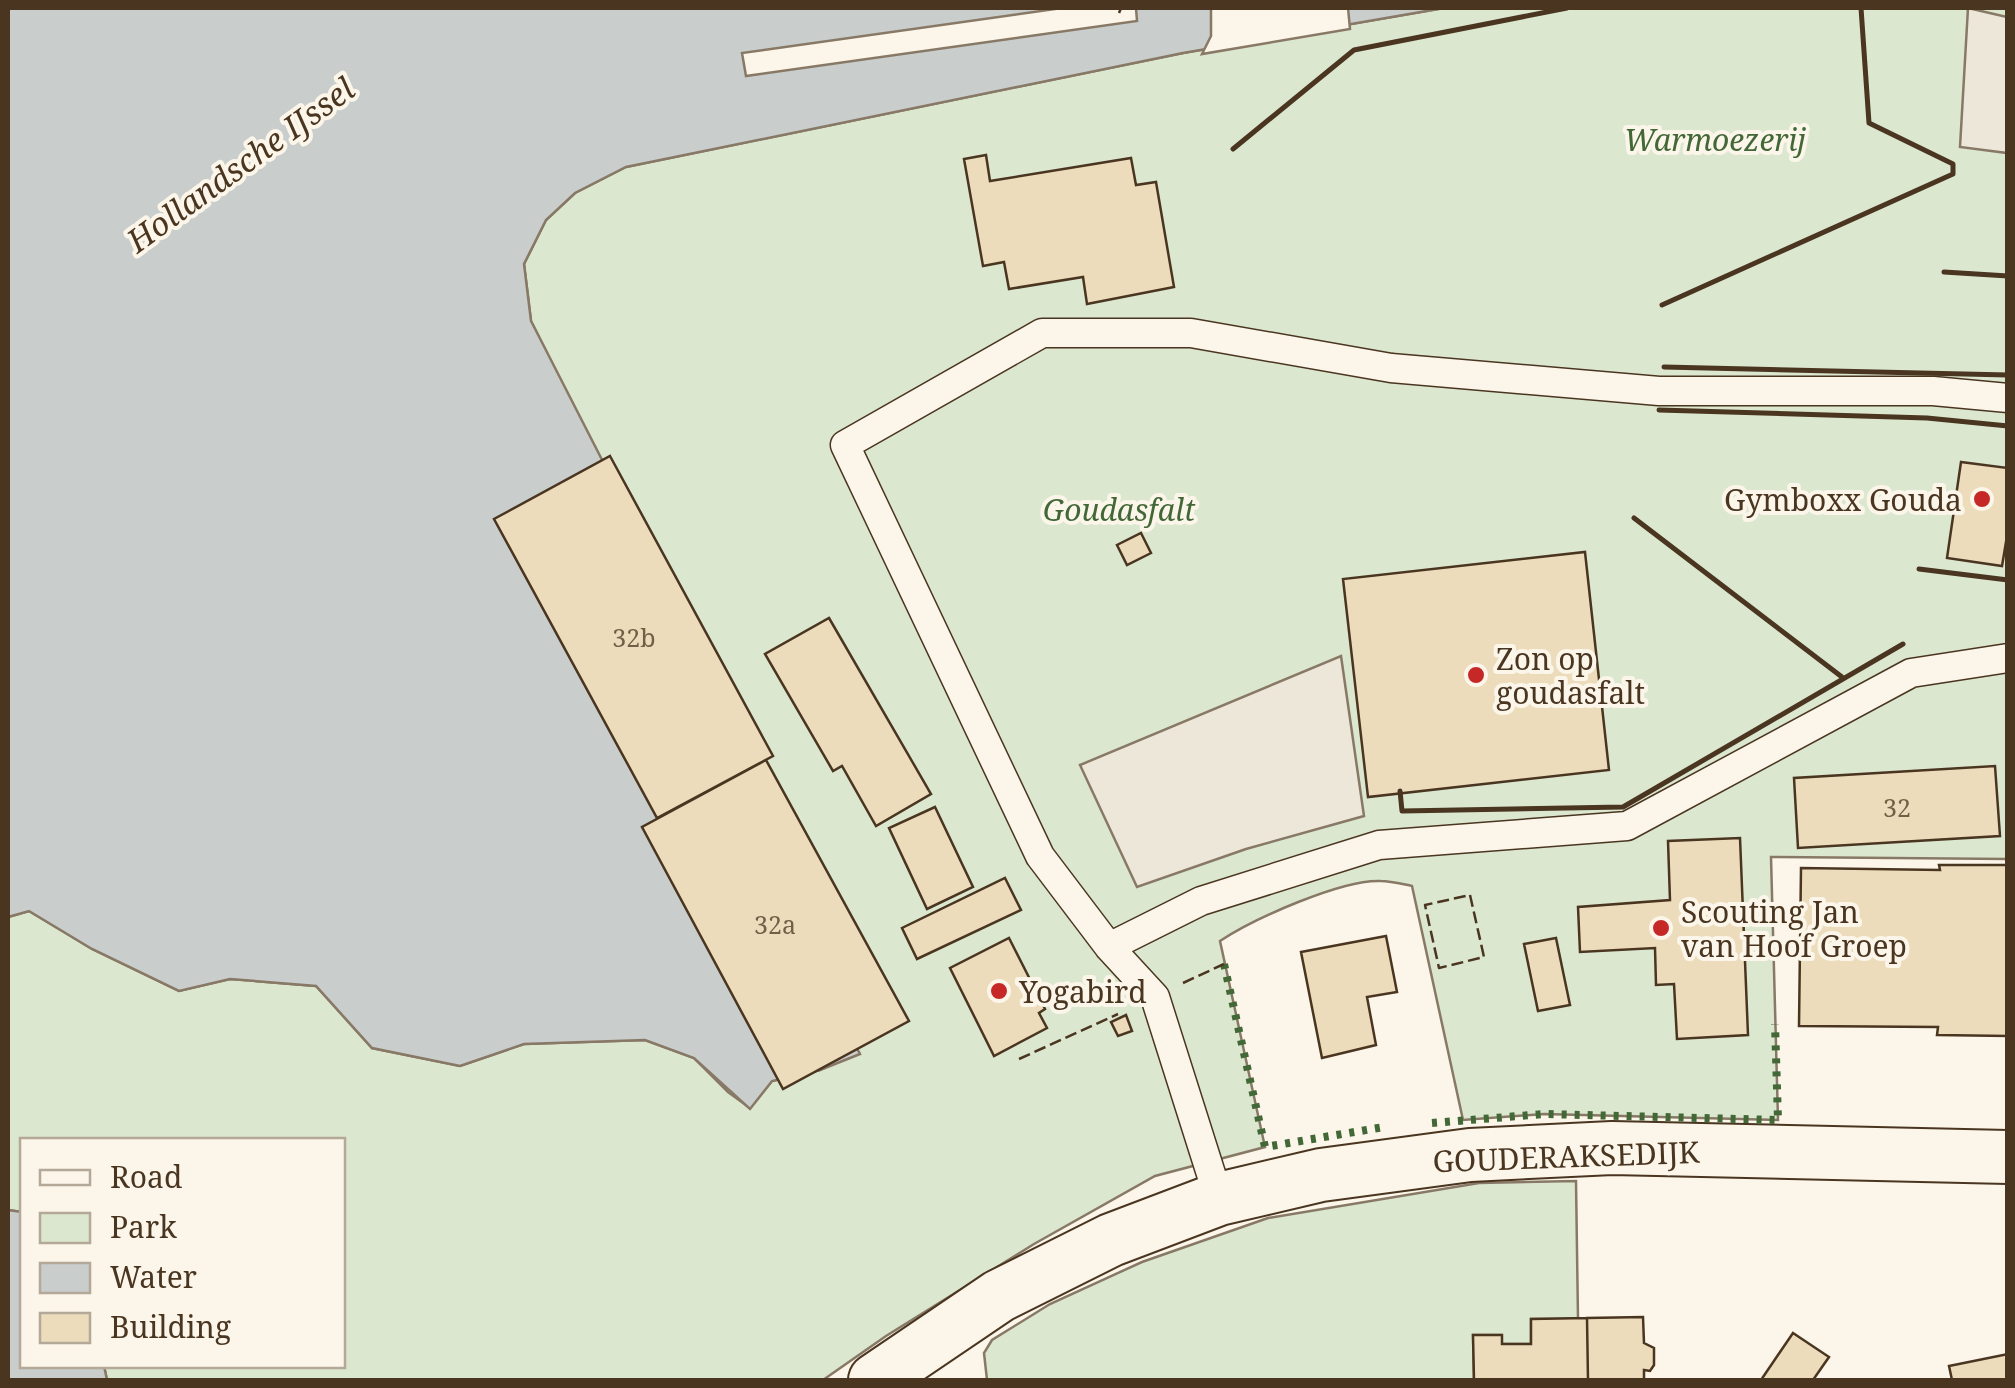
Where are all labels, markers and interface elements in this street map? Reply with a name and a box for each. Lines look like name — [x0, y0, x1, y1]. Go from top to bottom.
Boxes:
water label: Hollandsche IJssel — [117, 67, 363, 262]
park label: Warmoezerij — [1624, 119, 1806, 160]
place label: Gymboxx Gouda — [1724, 479, 1962, 520]
marker: Gymboxx Gouda — [1971, 488, 1993, 510]
park label: Goudasfalt — [1043, 489, 1196, 530]
house number: 32b — [612, 620, 656, 654]
place label: Zon op goudasfalt — [1496, 638, 1645, 713]
marker: Zon op goudasfalt — [1465, 664, 1487, 686]
house number: 32 — [1883, 790, 1911, 824]
place label: Scouting Jan van Hoof Groep — [1681, 891, 1907, 966]
house number: 32a — [754, 907, 796, 941]
marker: Scouting Jan van Hoof Groep — [1650, 917, 1672, 939]
place label: Yogabird — [1018, 971, 1147, 1012]
marker: Yogabird — [988, 980, 1010, 1002]
street label: GOUDERAKSEDIJK — [1432, 1131, 1701, 1181]
legend — [20, 1138, 345, 1368]
text: Road — [110, 1156, 182, 1197]
text: Park — [110, 1206, 177, 1247]
text: Water — [110, 1256, 197, 1297]
text: Building — [110, 1306, 231, 1347]

